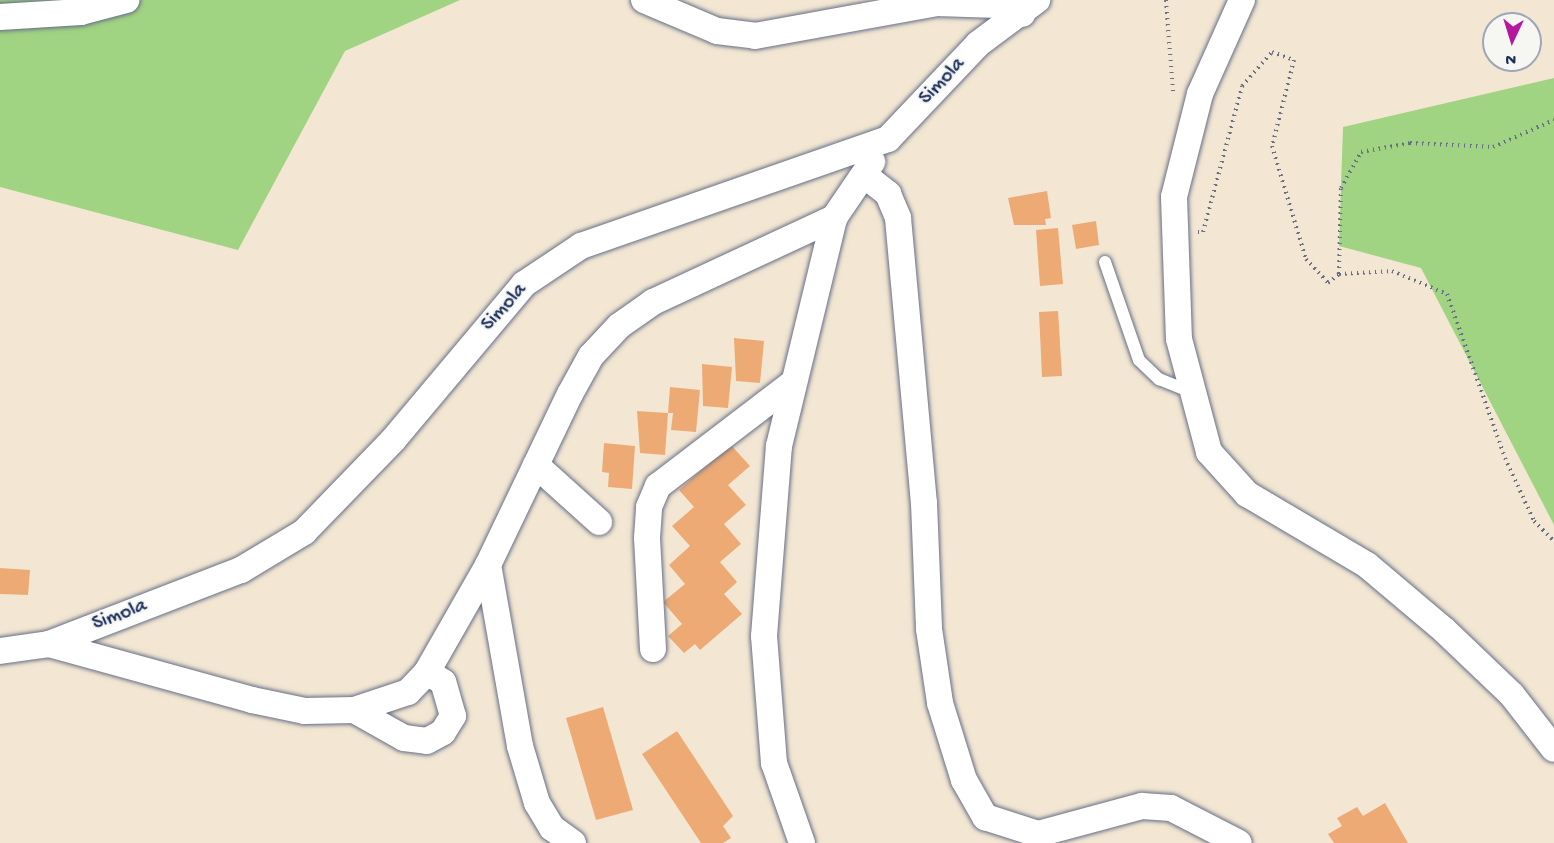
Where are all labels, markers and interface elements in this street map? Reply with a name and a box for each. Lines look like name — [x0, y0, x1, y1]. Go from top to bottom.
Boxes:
north arrow — [1482, 12, 1542, 72]
text: N — [1505, 49, 1517, 68]
street label: Simola — [915, 53, 971, 111]
street label: Simola — [477, 279, 533, 337]
street label: Simola — [89, 594, 151, 638]

